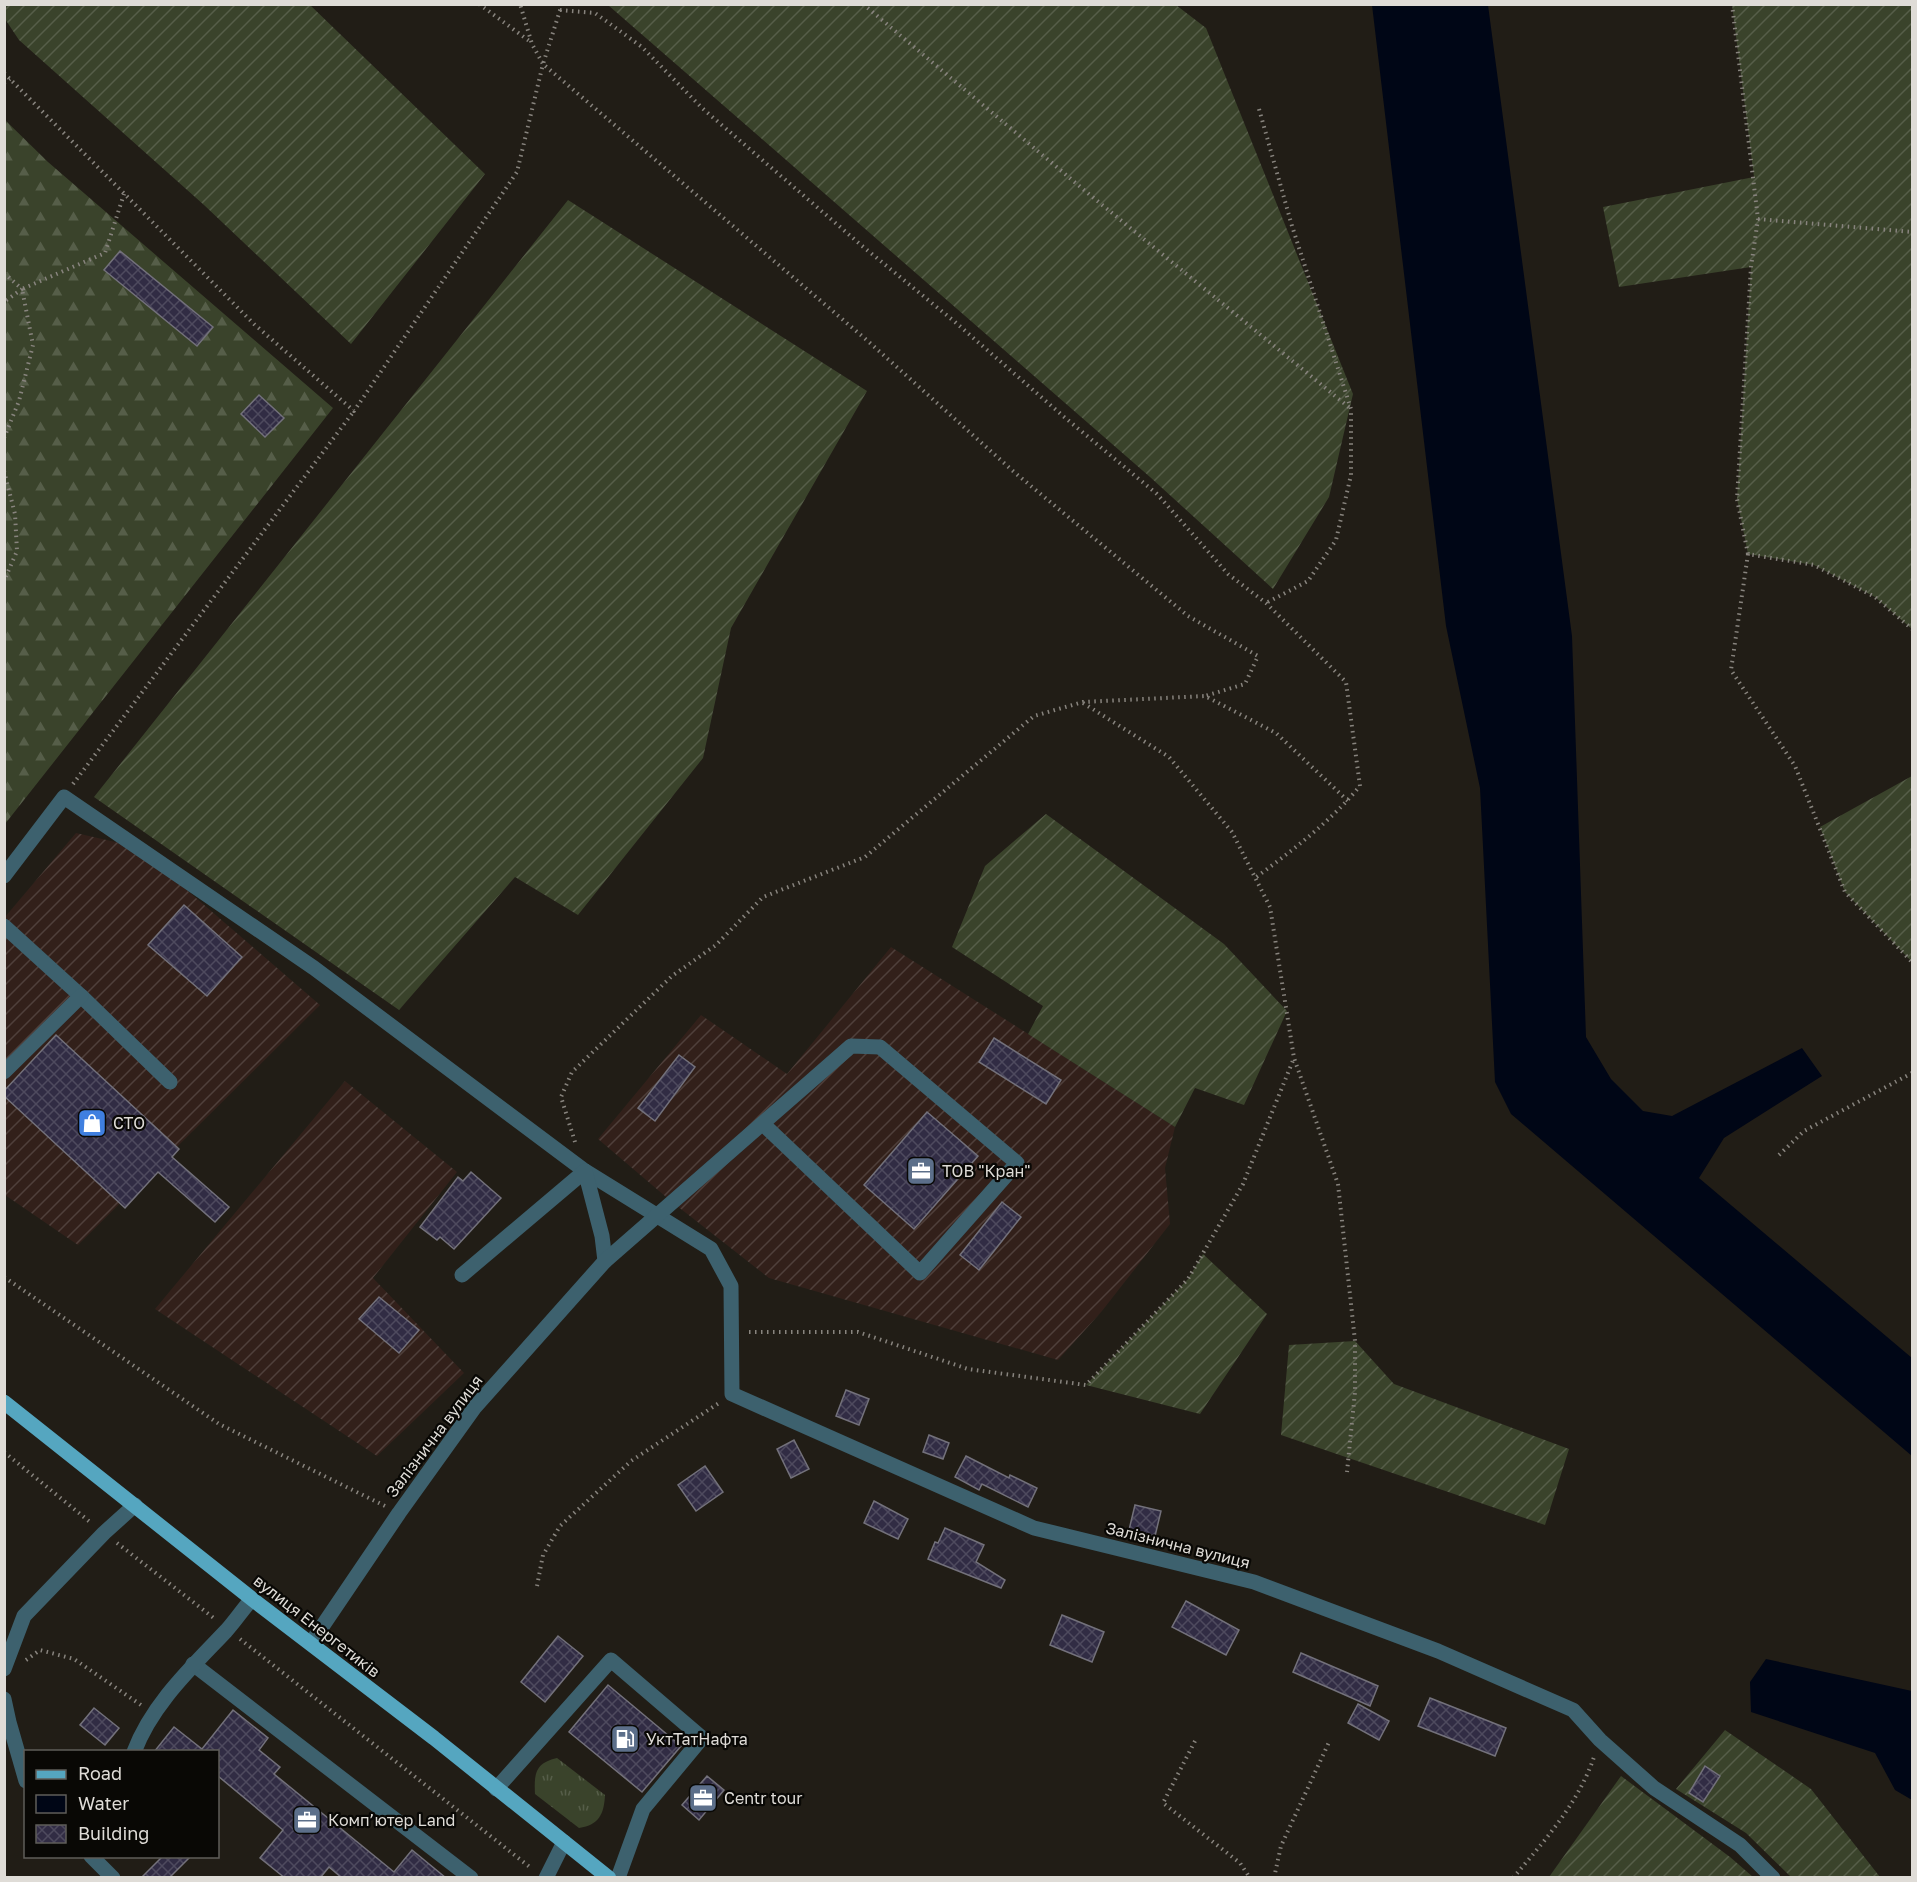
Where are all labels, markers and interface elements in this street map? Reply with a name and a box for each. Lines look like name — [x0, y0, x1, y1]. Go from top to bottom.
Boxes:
shop icon: СТО — [76, 1107, 108, 1139]
place label: СТО — [113, 1113, 145, 1133]
office icon: ТОВ "Кран" — [905, 1155, 937, 1187]
place label: ТОВ "Кран" — [942, 1161, 1030, 1181]
street label: Залізнична вулиця — [381, 1371, 487, 1501]
street label: Залізнична вулиця — [1104, 1517, 1252, 1573]
street label: вулиця Енергетиків — [250, 1570, 384, 1682]
fuel station icon: УктТатНафта — [609, 1723, 641, 1755]
place label: УктТатНафта — [646, 1729, 748, 1749]
legend — [24, 1750, 219, 1858]
text: Road — [78, 1762, 122, 1784]
office icon: Centr tour — [687, 1782, 719, 1814]
place label: Centr tour — [724, 1788, 802, 1808]
text: Water — [78, 1792, 129, 1814]
office icon: Комп’ютер Land — [291, 1804, 323, 1836]
place label: Комп’ютер Land — [328, 1810, 455, 1830]
text: Building — [78, 1822, 149, 1844]

